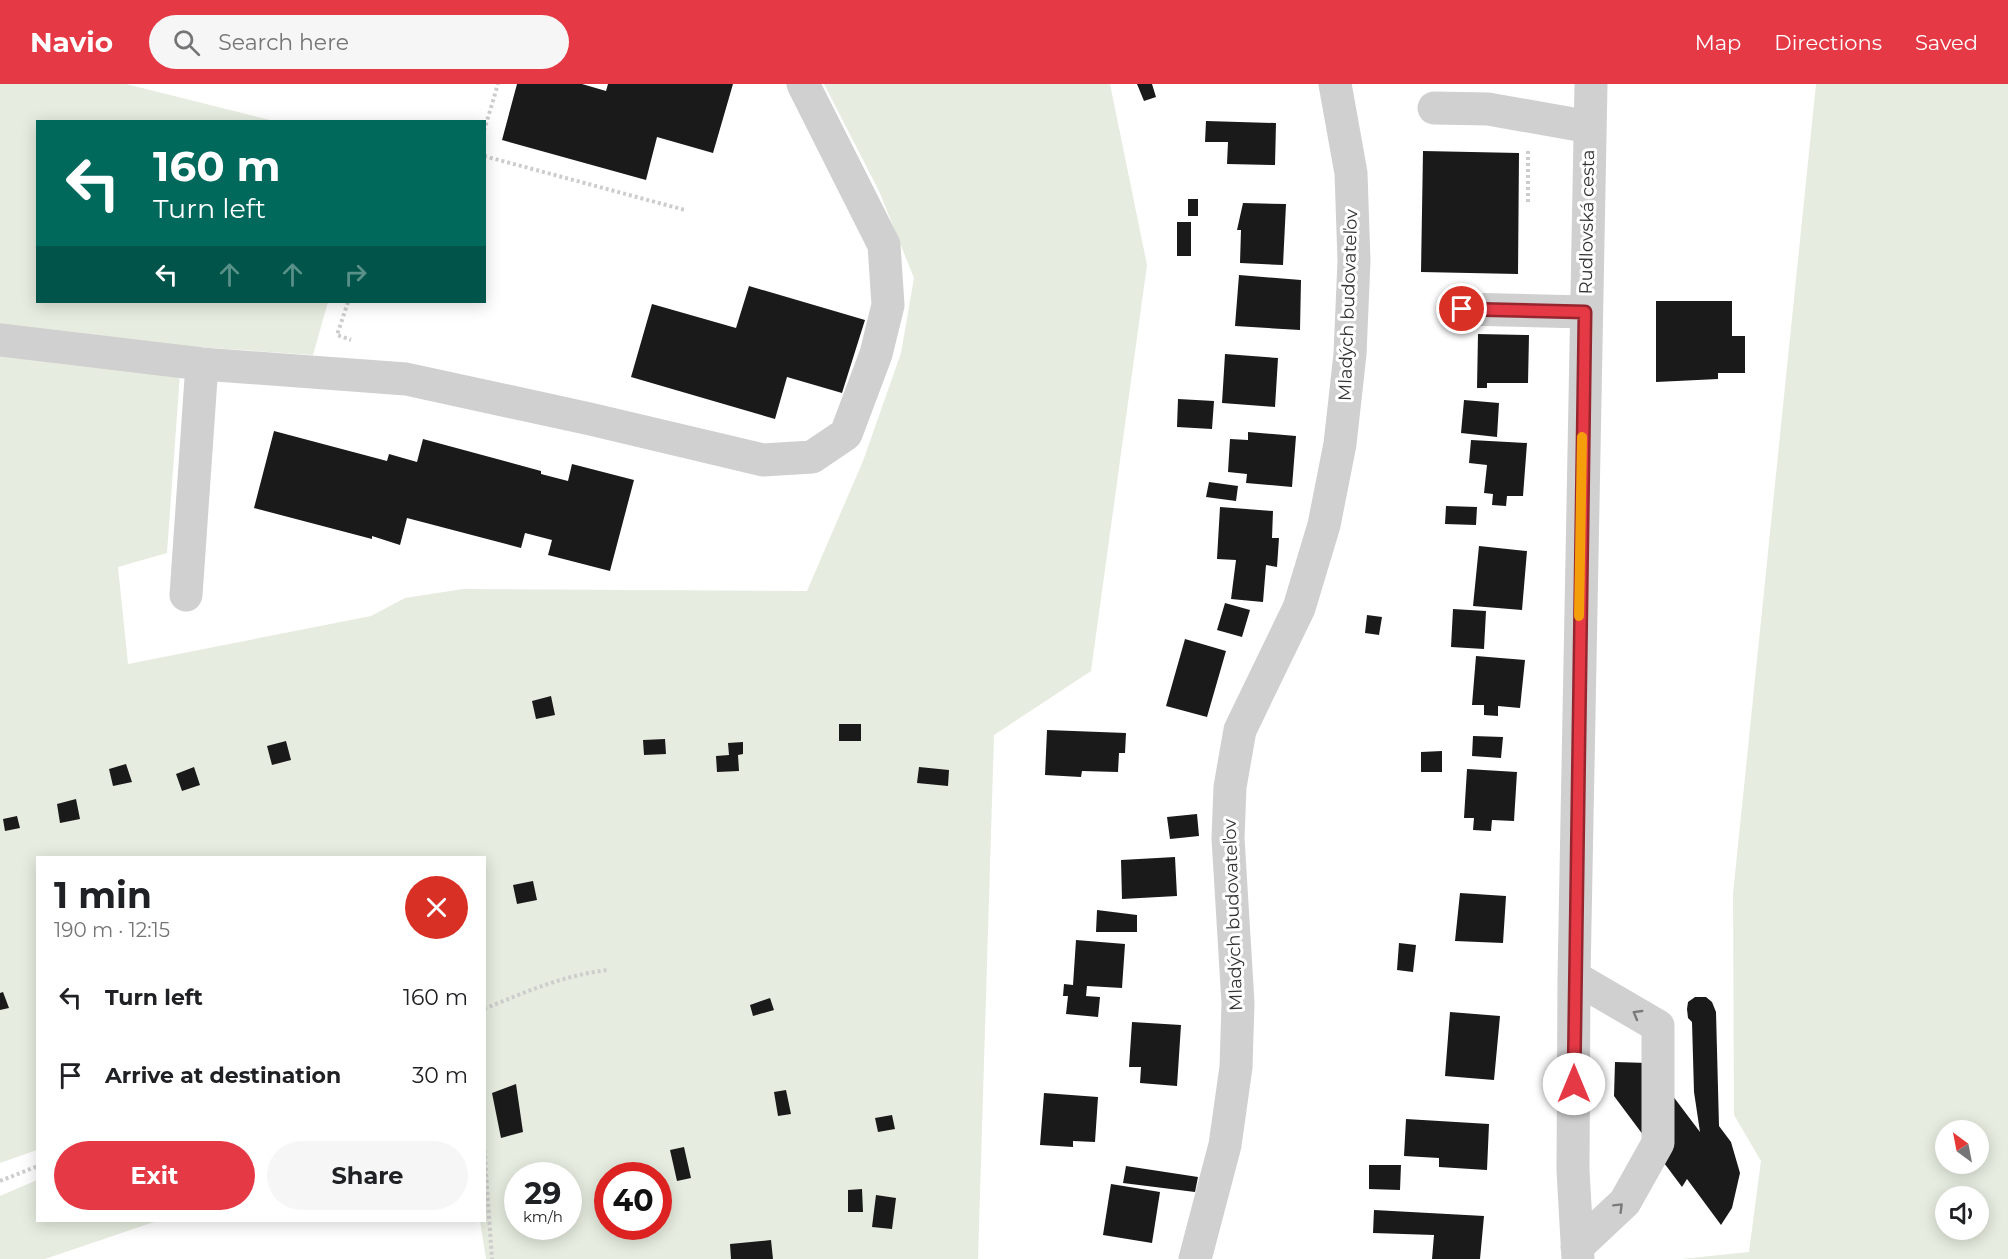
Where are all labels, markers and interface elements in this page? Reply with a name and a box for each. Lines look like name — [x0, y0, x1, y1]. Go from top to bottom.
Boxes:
search box — [149, 15, 569, 69]
text: Navio — [30, 25, 113, 59]
icon: search — [170, 26, 203, 59]
text: Search here — [218, 29, 349, 56]
text: Map — [1695, 30, 1741, 55]
text: Directions — [1774, 30, 1882, 55]
text: Saved — [1915, 30, 1978, 55]
text: 160 m — [153, 140, 281, 192]
icon: left — [54, 144, 132, 222]
street label: Rudlovská cesta — [1575, 149, 1599, 295]
text: Turn left — [153, 192, 266, 225]
street label: Mladých budovateľov — [1334, 208, 1362, 401]
icon: left — [150, 258, 183, 291]
icon: ahead — [213, 258, 246, 291]
icon: ahead — [276, 258, 309, 291]
icon: right — [339, 258, 372, 291]
pin — [1436, 283, 1487, 334]
icon: arrive — [1445, 292, 1478, 325]
street label: Mladých budovateľov — [1219, 818, 1247, 1011]
text: 1 min — [54, 873, 152, 917]
button: close — [405, 876, 468, 939]
text: 190 m · 12:15 — [54, 918, 170, 942]
icon: left — [54, 981, 87, 1014]
text: Turn left — [105, 984, 203, 1011]
text: 160 m — [403, 984, 468, 1011]
one-way arrow — [1633, 1010, 1643, 1021]
position arrow — [1542, 1052, 1606, 1116]
icon: arrive — [54, 1059, 87, 1092]
text: Arrive at destination — [105, 1062, 341, 1089]
text: 30 m — [412, 1062, 468, 1089]
north arrow — [1935, 1120, 1989, 1174]
map controls — [1935, 1120, 1989, 1240]
button: Exit — [54, 1141, 255, 1210]
button: Share — [267, 1141, 468, 1210]
speed limit sign: 40 — [594, 1162, 672, 1240]
text: 29 — [525, 1175, 561, 1212]
button: sound — [1935, 1186, 1989, 1240]
one-way arrow — [1612, 1203, 1623, 1214]
text: km/h — [523, 1207, 563, 1226]

